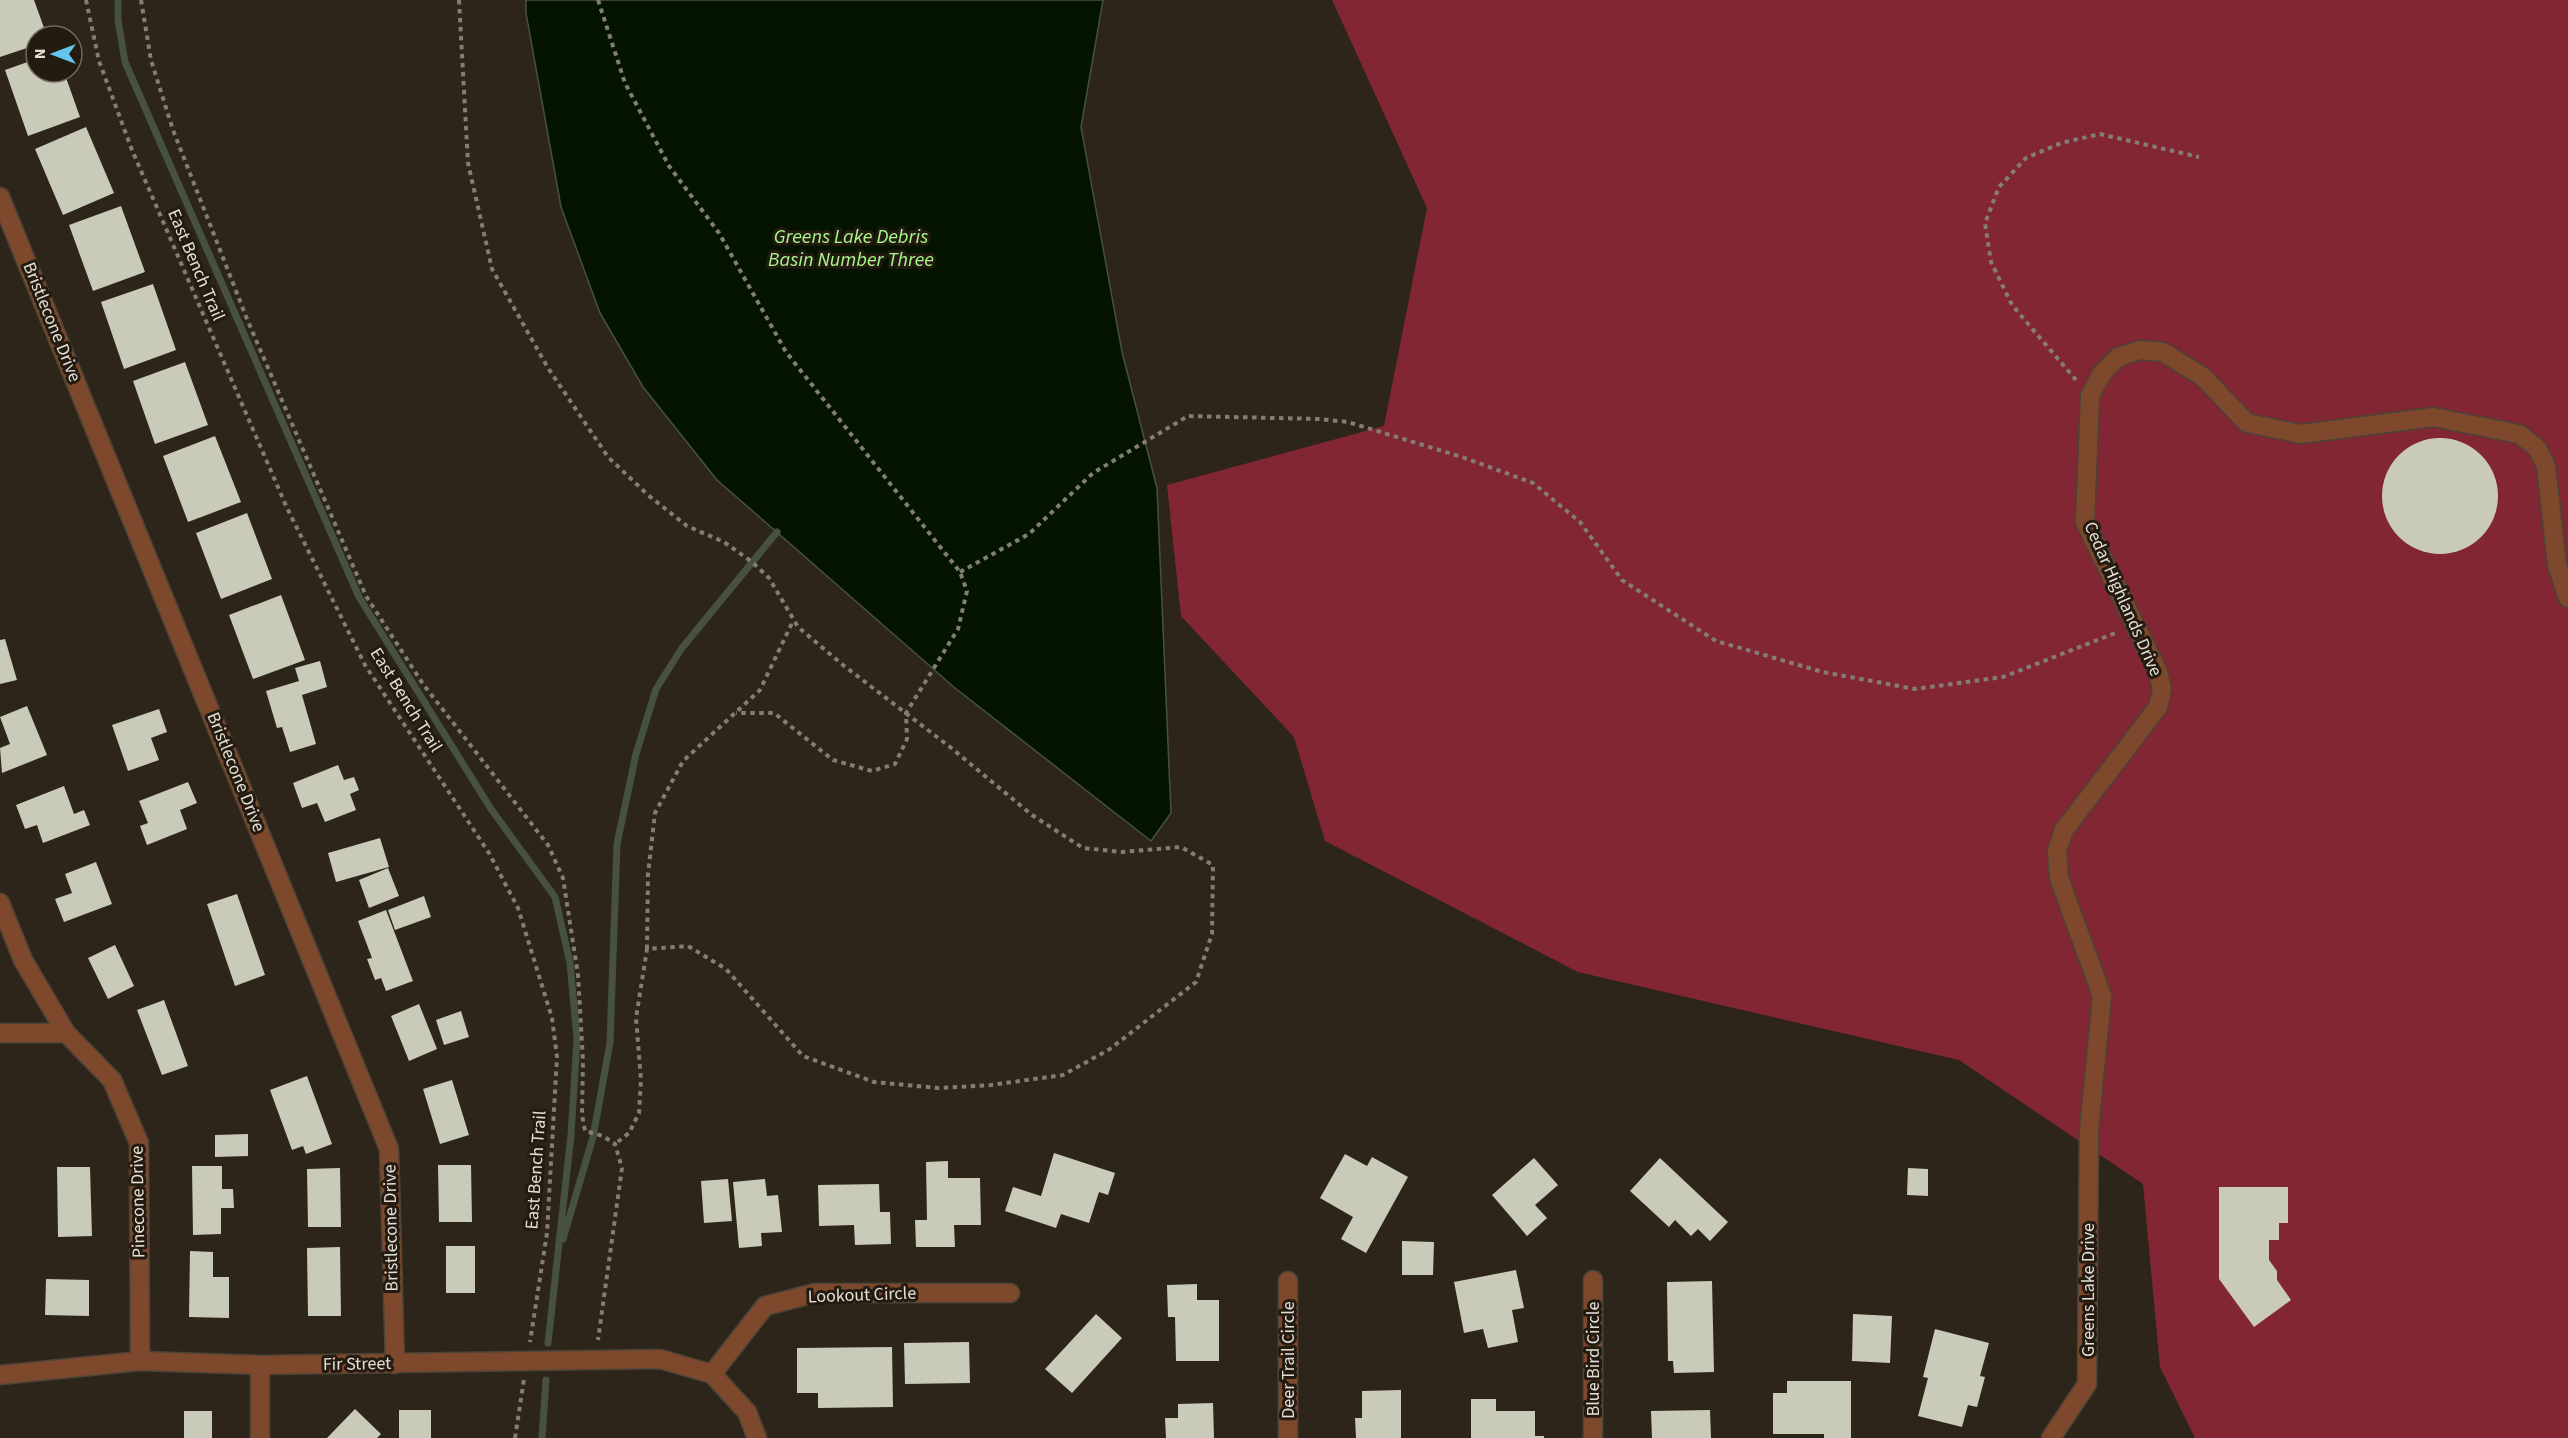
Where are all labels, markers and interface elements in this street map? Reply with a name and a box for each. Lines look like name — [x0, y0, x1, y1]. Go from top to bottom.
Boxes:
north arrow — [24, 24, 84, 84]
text: N — [29, 49, 51, 59]
street label: East Bench Trail — [161, 205, 231, 325]
water label: Greens Lake Debris Basin Number Three — [768, 223, 934, 274]
street label: Bristlecone Drive — [17, 258, 87, 386]
street label: Cedar Highlands Drive — [2078, 518, 2168, 680]
street label: East Bench Trail — [364, 643, 448, 757]
street label: Bristlecone Drive — [201, 708, 271, 836]
street label: East Bench Trail — [519, 1110, 553, 1230]
street label: Pinecone Drive — [125, 1146, 151, 1258]
street label: Bristlecone Drive — [377, 1164, 405, 1292]
street label: Greens Lake Drive — [2076, 1223, 2101, 1357]
street label: Lookout Circle — [807, 1281, 917, 1309]
street label: Deer Trail Circle — [1276, 1301, 1301, 1419]
street label: Blue Bird Circle — [1581, 1302, 1606, 1416]
street label: Fir Street — [323, 1351, 391, 1377]

